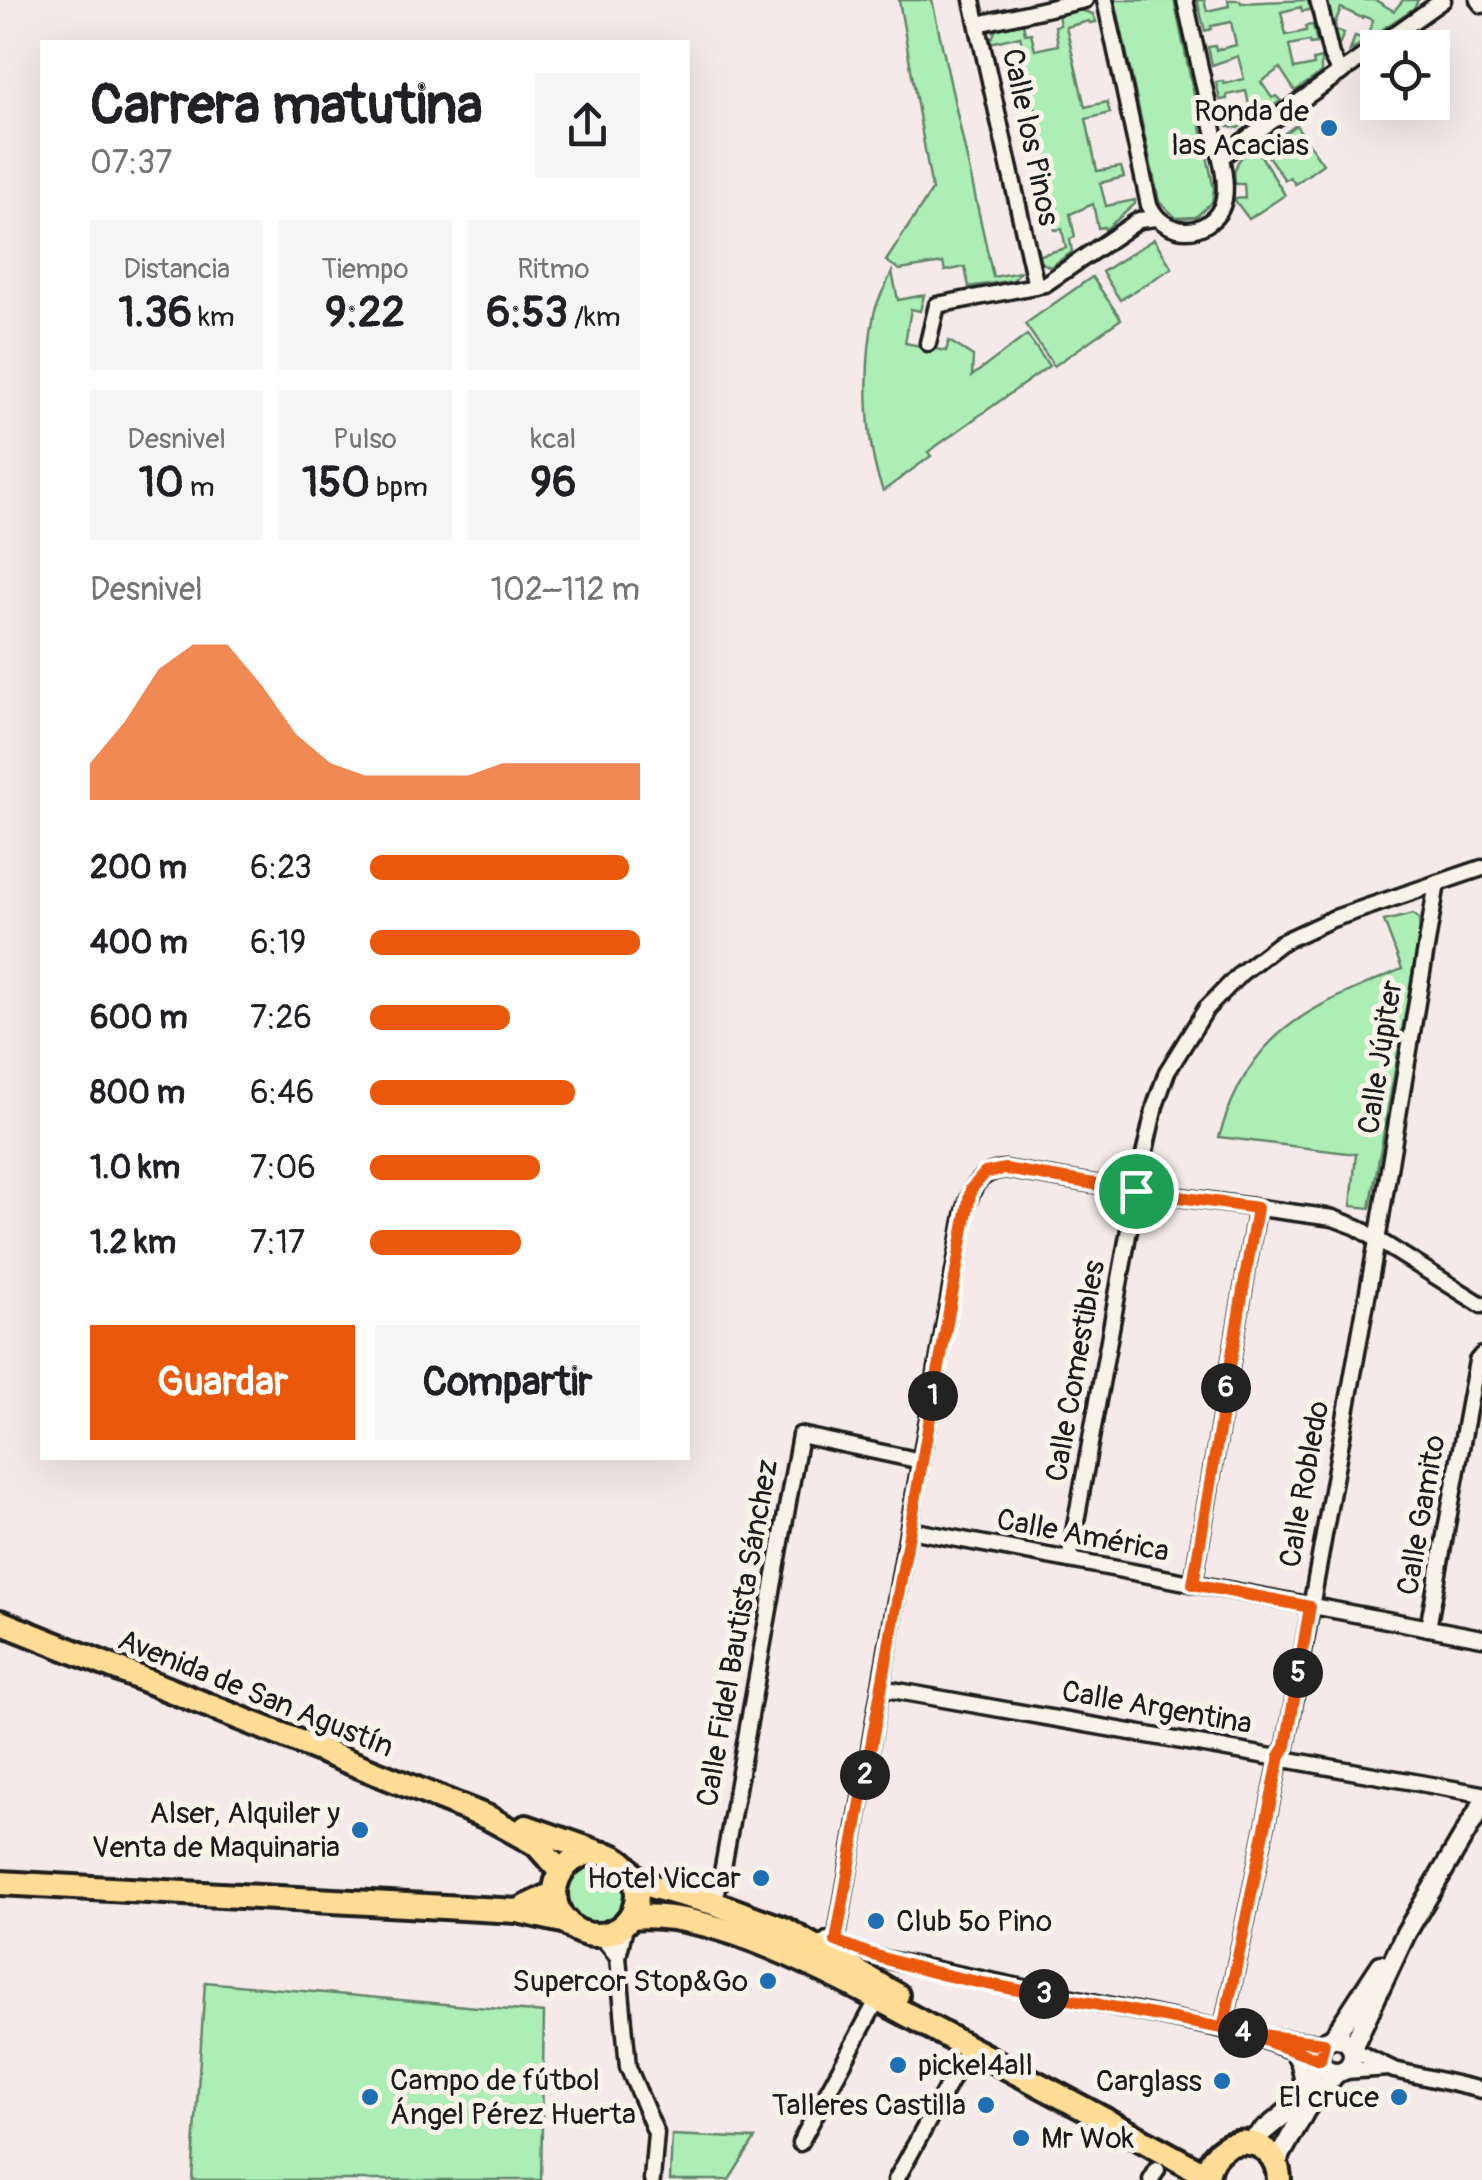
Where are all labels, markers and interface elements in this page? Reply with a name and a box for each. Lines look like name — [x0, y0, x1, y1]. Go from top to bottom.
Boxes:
map controls — [1360, 30, 1450, 120]
button: locate — [1360, 30, 1450, 120]
street label: Calle los Pinos — [994, 45, 1067, 229]
text: Carrera matutina — [90, 71, 483, 140]
button: share — [535, 73, 640, 178]
place label: Ronda de las Acacias — [1171, 93, 1309, 164]
marker: Ronda de las Acacias — [1318, 117, 1340, 139]
text: 07:37 — [90, 143, 172, 183]
text: Distancia — [123, 252, 230, 287]
text: Tiempo — [321, 252, 409, 287]
text: Ritmo — [517, 252, 590, 287]
text: 1.36 — [119, 287, 192, 339]
text: 9:22 — [325, 287, 405, 339]
text: 6:53 — [486, 287, 568, 339]
text: km — [192, 300, 235, 335]
text: /km — [568, 300, 621, 335]
text: Desnivel — [127, 422, 226, 457]
text: Pulso — [333, 422, 397, 457]
text: kcal — [531, 422, 576, 457]
text: 10 — [139, 457, 184, 509]
text: 150 — [302, 457, 370, 509]
text: 96 — [530, 457, 576, 509]
text: m — [184, 470, 215, 505]
text: bpm — [370, 470, 428, 505]
text: Desnivel — [90, 570, 203, 610]
text: 102–112 m — [491, 570, 640, 610]
text: 200 m — [90, 848, 187, 888]
text: 6:23 — [250, 848, 312, 888]
text: 400 m — [90, 923, 188, 963]
text: 6:19 — [250, 923, 306, 963]
street label: Calle Júpiter — [1350, 977, 1411, 1137]
text: 600 m — [90, 998, 188, 1038]
text: 7:26 — [250, 998, 312, 1038]
text: 800 m — [90, 1073, 185, 1113]
text: 6:46 — [250, 1073, 314, 1113]
text: 1.0 km — [90, 1148, 180, 1188]
text: 7:06 — [250, 1148, 316, 1188]
pin — [1094, 1149, 1179, 1234]
icon: arrive — [1109, 1164, 1164, 1219]
text: 1.2 km — [90, 1223, 176, 1263]
text: 7:17 — [250, 1223, 305, 1263]
street label: Calle Comestibles — [1038, 1258, 1113, 1485]
button: Guardar — [90, 1325, 355, 1440]
button: Compartir — [375, 1325, 640, 1440]
pin: 6 — [1201, 1363, 1251, 1413]
text: 6 — [1218, 1370, 1234, 1405]
pin: 1 — [908, 1371, 958, 1421]
text: 1 — [928, 1378, 938, 1413]
street label: Calle Robledo — [1272, 1398, 1337, 1570]
street label: Calle Gamito — [1389, 1432, 1454, 1598]
street label: Calle Fidel Bautista Sánchez — [689, 1457, 786, 1810]
street label: Calle América — [994, 1501, 1172, 1570]
street label: Avenida de San Agustín — [113, 1621, 399, 1766]
pin: 5 — [1273, 1648, 1323, 1698]
text: 5 — [1290, 1655, 1306, 1690]
street label: Calle Argentina — [1059, 1673, 1255, 1742]
pin: 2 — [840, 1750, 890, 1800]
text: 2 — [857, 1757, 873, 1792]
place label: Alser, Alquiler y Venta de Maquinaria — [92, 1795, 340, 1866]
marker: Alser, Alquiler y Venta de Maquinaria — [349, 1819, 371, 1841]
place label: Hotel Viccar — [587, 1860, 741, 1897]
marker: Hotel Viccar — [750, 1867, 772, 1889]
place label: Club 5º Pino — [896, 1903, 1052, 1940]
marker: Club 5º Pino — [865, 1910, 887, 1932]
place label: Supercor Stop&Go — [512, 1963, 748, 2000]
pin: 3 — [1019, 1969, 1069, 2019]
marker: Supercor Stop&Go — [757, 1970, 779, 1992]
text: 3 — [1036, 1976, 1052, 2011]
pin: 4 — [1218, 2008, 1268, 2058]
text: 4 — [1235, 2015, 1251, 2050]
place label: pickel4all — [918, 2047, 1033, 2084]
marker: pickel4all — [887, 2054, 909, 2076]
place label: Campo de fútbol Ángel Pérez Huerta — [390, 2062, 636, 2133]
place label: Carglass — [1096, 2063, 1202, 2100]
marker: Carglass — [1211, 2070, 1233, 2092]
place label: El cruce — [1279, 2079, 1379, 2116]
marker: Campo de fútbol Ángel Pérez Huerta — [359, 2086, 381, 2108]
marker: El cruce — [1388, 2086, 1410, 2108]
place label: Talleres Castilla — [772, 2087, 966, 2124]
marker: Talleres Castilla — [975, 2094, 997, 2116]
place label: Mr Wok — [1041, 2120, 1135, 2157]
marker: Mr Wok — [1010, 2127, 1032, 2149]

